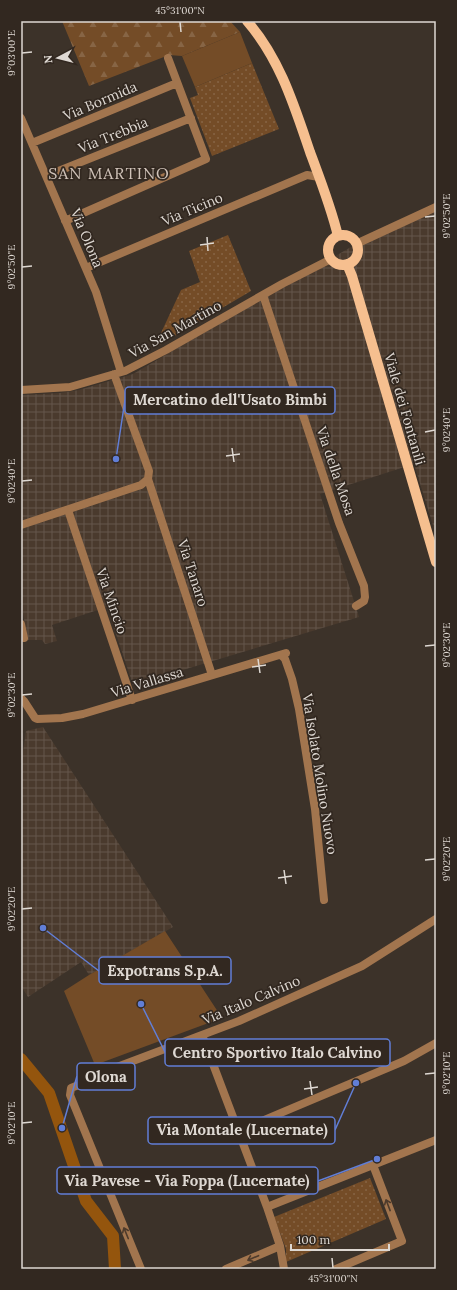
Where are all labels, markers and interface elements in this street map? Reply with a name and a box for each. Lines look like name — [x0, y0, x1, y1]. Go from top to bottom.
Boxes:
text: 45°31'00"N — [155, 4, 205, 17]
text: 9°03'00"E — [5, 30, 18, 76]
north arrow — [38, 38, 78, 78]
text: N — [41, 54, 56, 64]
street label: Via Bormida — [59, 77, 140, 125]
street label: Via Trebbia — [75, 113, 150, 157]
district label: SAN MARTINO — [48, 163, 170, 183]
street label: Via Ticino — [158, 188, 225, 230]
text: 9°02'50"E — [440, 194, 453, 238]
street label: Via Olona — [66, 205, 108, 270]
text: 9°02'50"E — [5, 245, 18, 289]
street label: Via San Martino — [125, 296, 225, 362]
street label: Viale dei Fontanili — [380, 350, 430, 467]
callout: Mercatino dell'Usato Bimbi — [125, 387, 335, 414]
text: Mercatino dell'Usato Bimbi — [133, 390, 327, 409]
text: 9°02'40"E — [440, 408, 453, 452]
street label: Via della Mosa — [312, 423, 360, 518]
text: 9°02'40"E — [5, 459, 18, 503]
street label: Via Tanaro — [173, 536, 212, 609]
street label: Via Mincio — [92, 565, 132, 636]
text: 9°02'30"E — [440, 623, 453, 667]
street label: Via Vallassa — [108, 662, 185, 702]
text: 9°02'30"E — [5, 673, 18, 717]
street label: Via Isolato Molino Nuovo — [298, 691, 342, 856]
text: 9°02'20"E — [440, 837, 453, 881]
text: 9°02'20"E — [5, 887, 18, 931]
callout: Expotrans S.p.A. — [99, 957, 231, 984]
text: Expotrans S.p.A. — [107, 961, 223, 980]
street label: Via Italo Calvino — [198, 971, 303, 1029]
callout: Centro Sportivo Italo Calvino — [165, 1039, 390, 1066]
text: Centro Sportivo Italo Calvino — [173, 1043, 382, 1062]
text: 9°02'10"E — [440, 1052, 453, 1094]
callout: Olona — [77, 1063, 135, 1090]
text: Olona — [85, 1067, 127, 1086]
text: 9°02'10"E — [5, 1102, 18, 1144]
callout: Via Montale (Lucernate) — [148, 1117, 335, 1144]
text: Via Montale (Lucernate) — [156, 1120, 328, 1140]
callout: Via Pavese - Via Foppa (Lucernate) — [57, 1167, 318, 1194]
text: Via Pavese - Via Foppa (Lucernate) — [65, 1171, 310, 1191]
one-way arrow — [383, 1199, 391, 1211]
scale bar — [291, 1226, 389, 1252]
one-way arrow — [122, 1227, 129, 1239]
text: 100 m — [297, 1232, 330, 1247]
one-way arrow — [247, 1254, 259, 1262]
text: 45°31'00"N — [308, 1272, 358, 1285]

